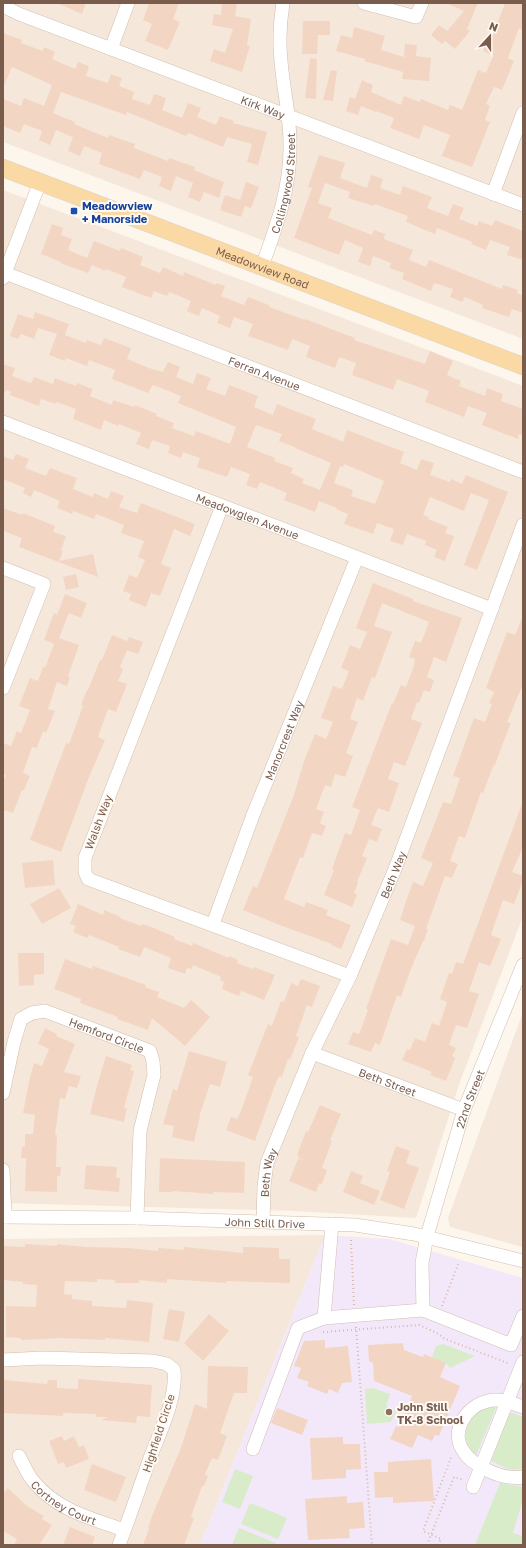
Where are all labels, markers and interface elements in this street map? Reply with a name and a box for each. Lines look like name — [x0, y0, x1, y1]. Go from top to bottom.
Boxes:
north arrow — [470, 16, 510, 56]
text: N — [488, 19, 500, 34]
street label: Kirk Way — [239, 92, 287, 121]
street label: Collingwood Street — [268, 133, 297, 235]
place label: Meadowview + Manorside — [82, 199, 153, 225]
marker: Meadowview + Manorside — [69, 206, 79, 216]
street label: Meadowview Road — [214, 243, 311, 291]
street label: Ferran Avenue — [227, 353, 302, 392]
street label: Meadowglen Avenue — [194, 490, 301, 541]
street label: Manorcrest Way — [261, 698, 305, 782]
street label: Walsh Way — [82, 793, 114, 851]
street label: Beth Way — [377, 849, 408, 900]
street label: Hemford Circle — [67, 1014, 146, 1055]
street label: Beth Street — [357, 1065, 418, 1098]
street label: 22nd Street — [453, 1068, 486, 1130]
street label: Beth Way — [257, 1146, 279, 1197]
street label: John Still Drive — [225, 1214, 305, 1230]
street label: Highfield Circle — [139, 1392, 177, 1474]
place label: John Still TK-8 School — [397, 1400, 464, 1426]
marker: John Still TK-8 School — [384, 1407, 394, 1417]
street label: Cortney Court — [29, 1477, 99, 1527]

